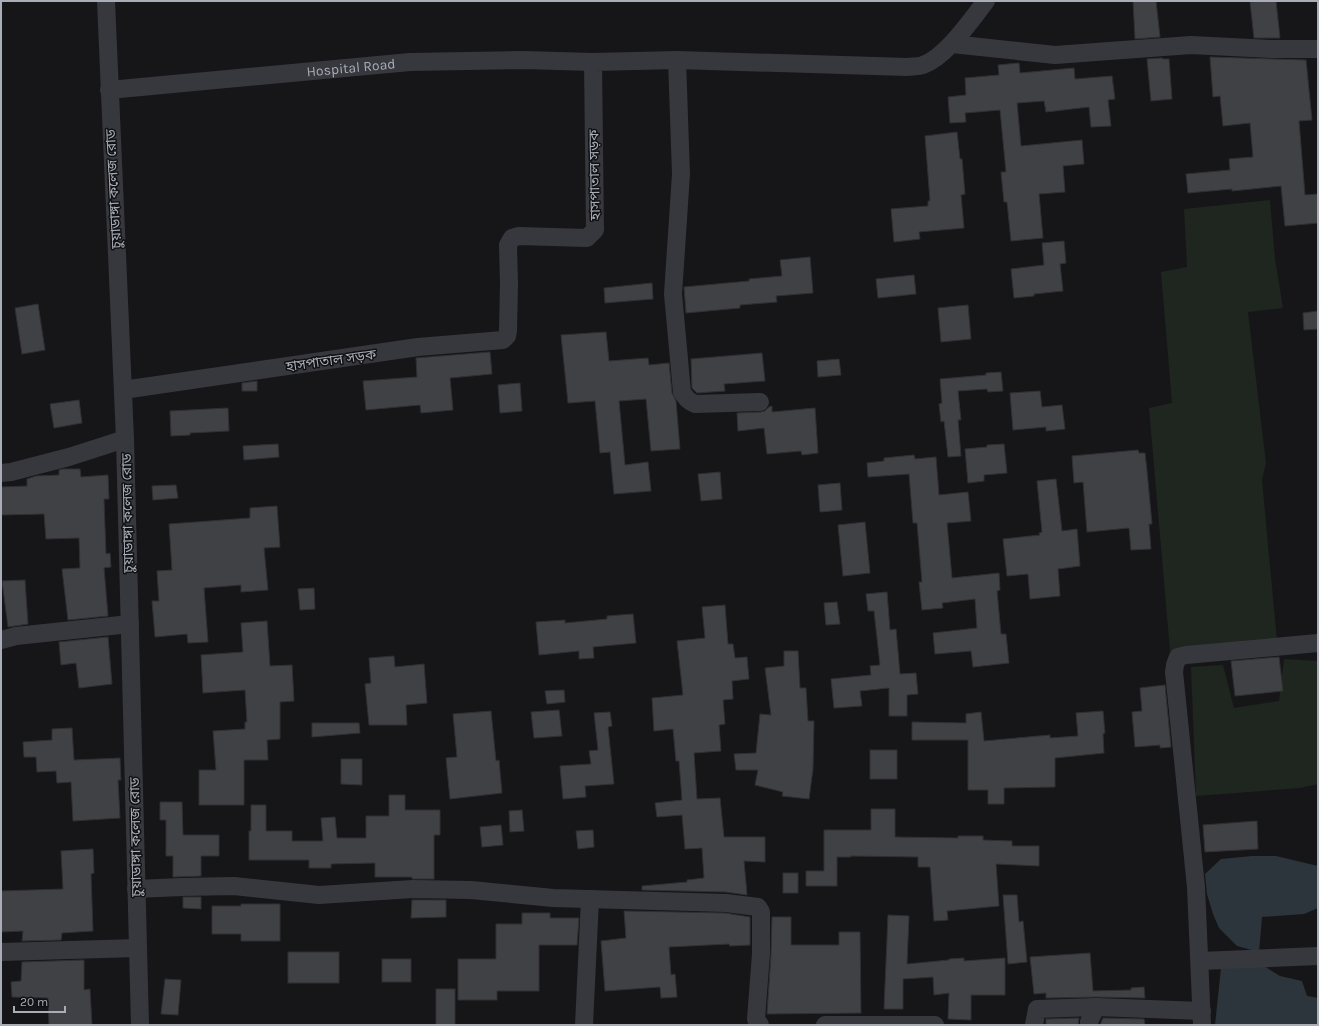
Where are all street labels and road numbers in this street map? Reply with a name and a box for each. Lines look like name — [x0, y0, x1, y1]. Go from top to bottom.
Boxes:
street label: Hospital Road — [306, 55, 396, 81]
street label: চুয়াডাঙ্গা কলেজ রোড — [102, 128, 126, 250]
street label: হাসপাতাল সড়ক — [585, 129, 604, 222]
street label: হাসপাতাল সড়ক — [284, 346, 378, 375]
street label: চুয়াডাঙ্গা কলেজ রোড — [118, 452, 138, 574]
street label: চুয়াডাঙ্গা কলেজ রোড — [126, 776, 146, 898]

